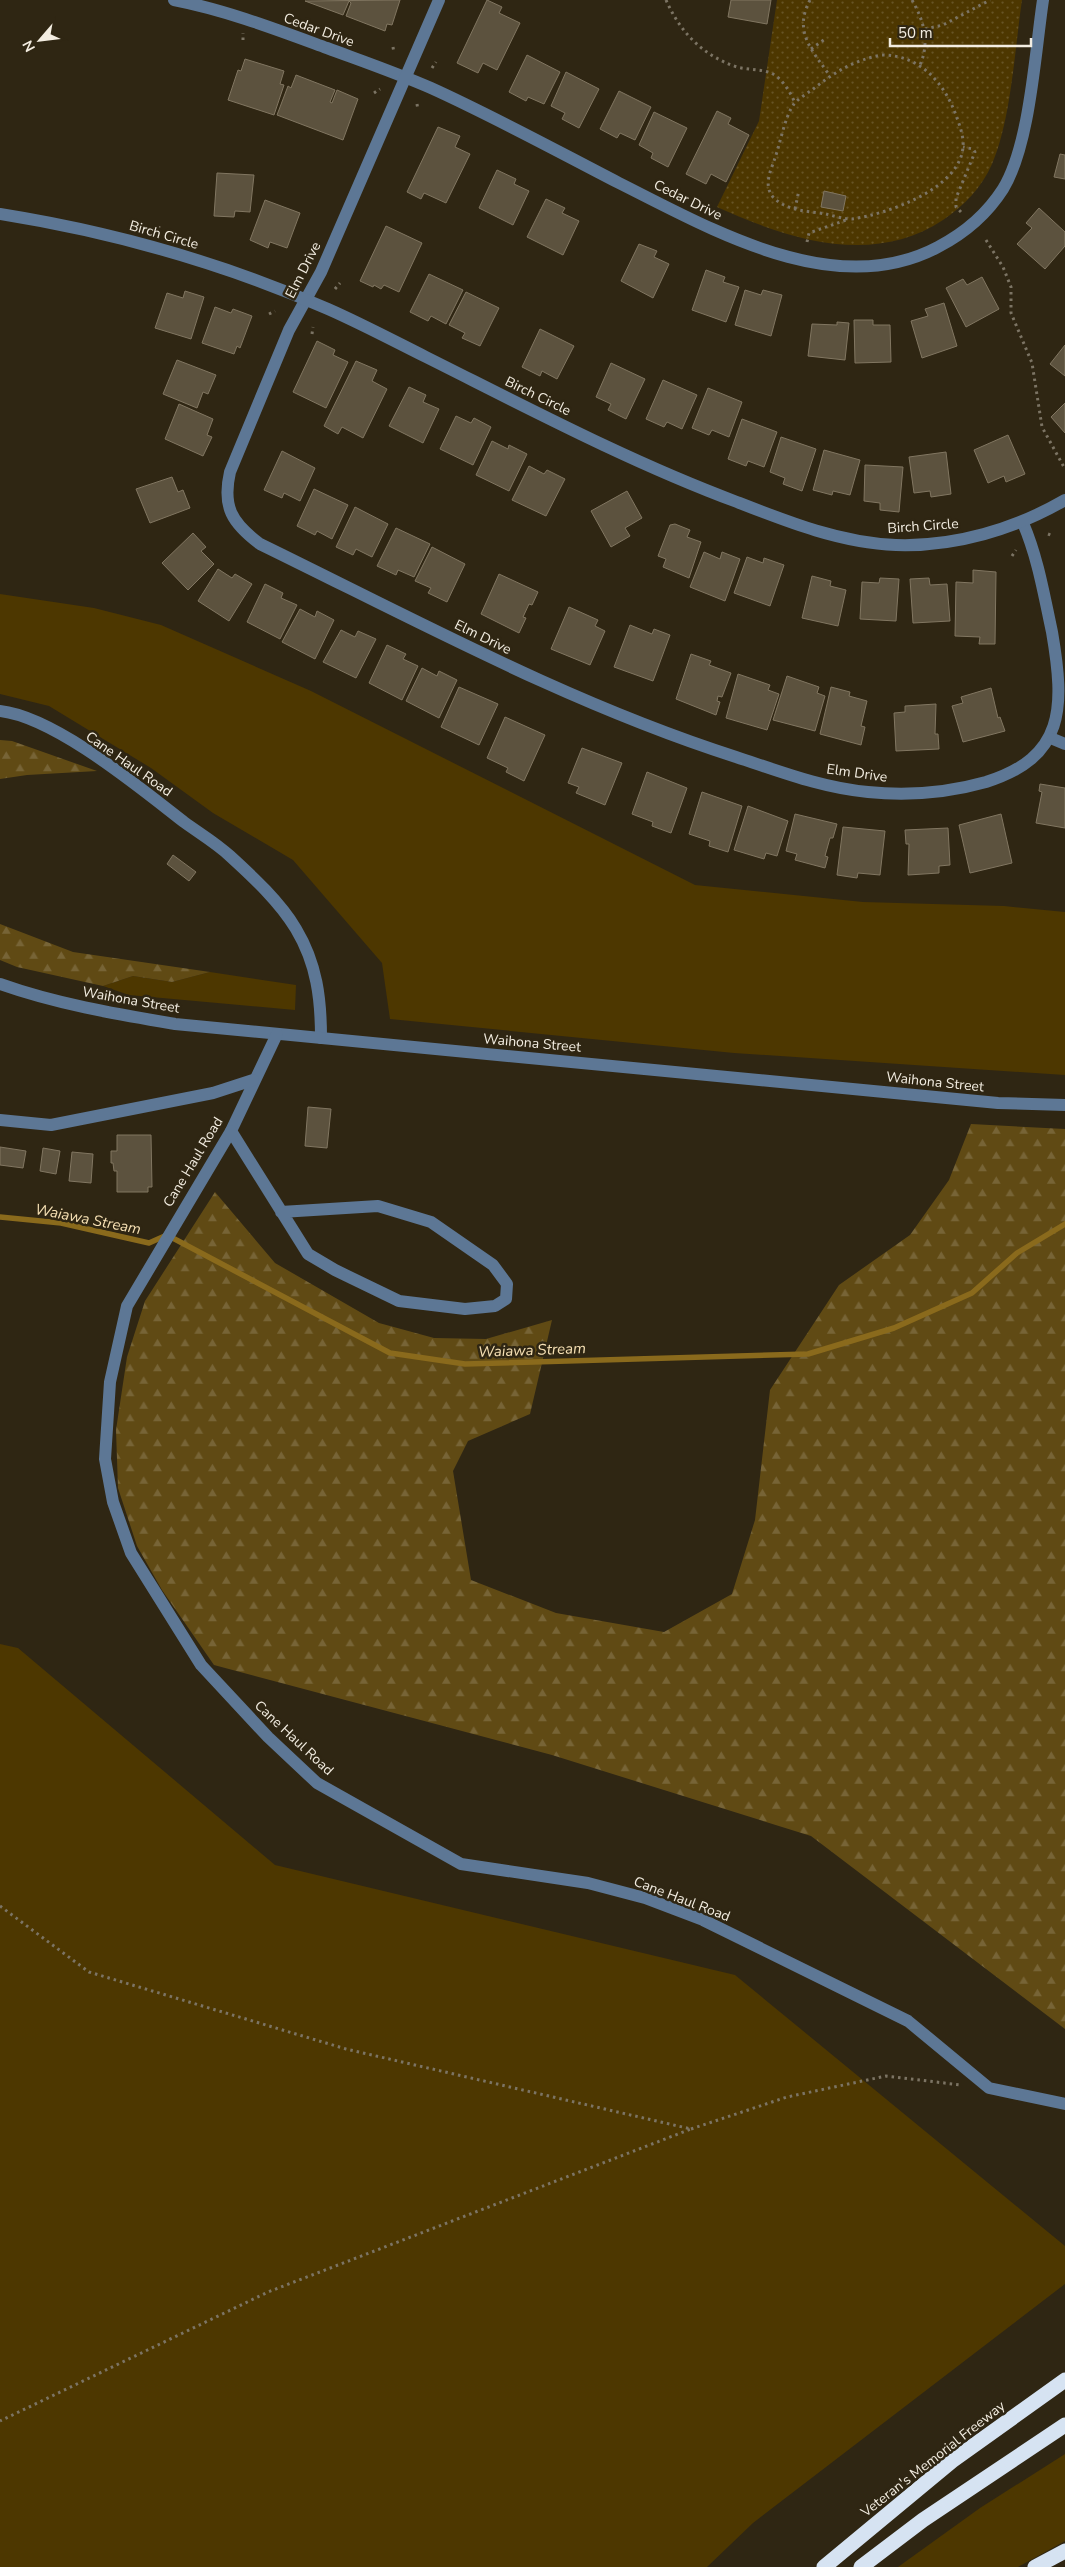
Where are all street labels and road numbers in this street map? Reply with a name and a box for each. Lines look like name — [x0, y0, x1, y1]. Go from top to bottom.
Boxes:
street label: Cedar Drive — [281, 8, 357, 52]
street label: Cedar Drive — [651, 175, 725, 225]
street label: Birch Circle — [127, 216, 201, 254]
street label: Elm Drive — [281, 238, 325, 302]
street label: Birch Circle — [502, 372, 574, 420]
street label: Birch Circle — [887, 514, 959, 538]
street label: Elm Drive — [451, 615, 515, 659]
street label: Cane Haul Road — [82, 727, 176, 801]
street label: Elm Drive — [825, 759, 889, 787]
street label: Waihona Street — [81, 982, 181, 1018]
street label: Waihona Street — [482, 1029, 582, 1057]
street label: Waihona Street — [885, 1067, 985, 1097]
street label: Cane Haul Road — [159, 1113, 227, 1211]
street label: Cane Haul Road — [250, 1696, 338, 1780]
street label: Cane Haul Road — [631, 1872, 733, 1926]
street label: Veteran's Memorial Freeway — [856, 2396, 1010, 2522]

